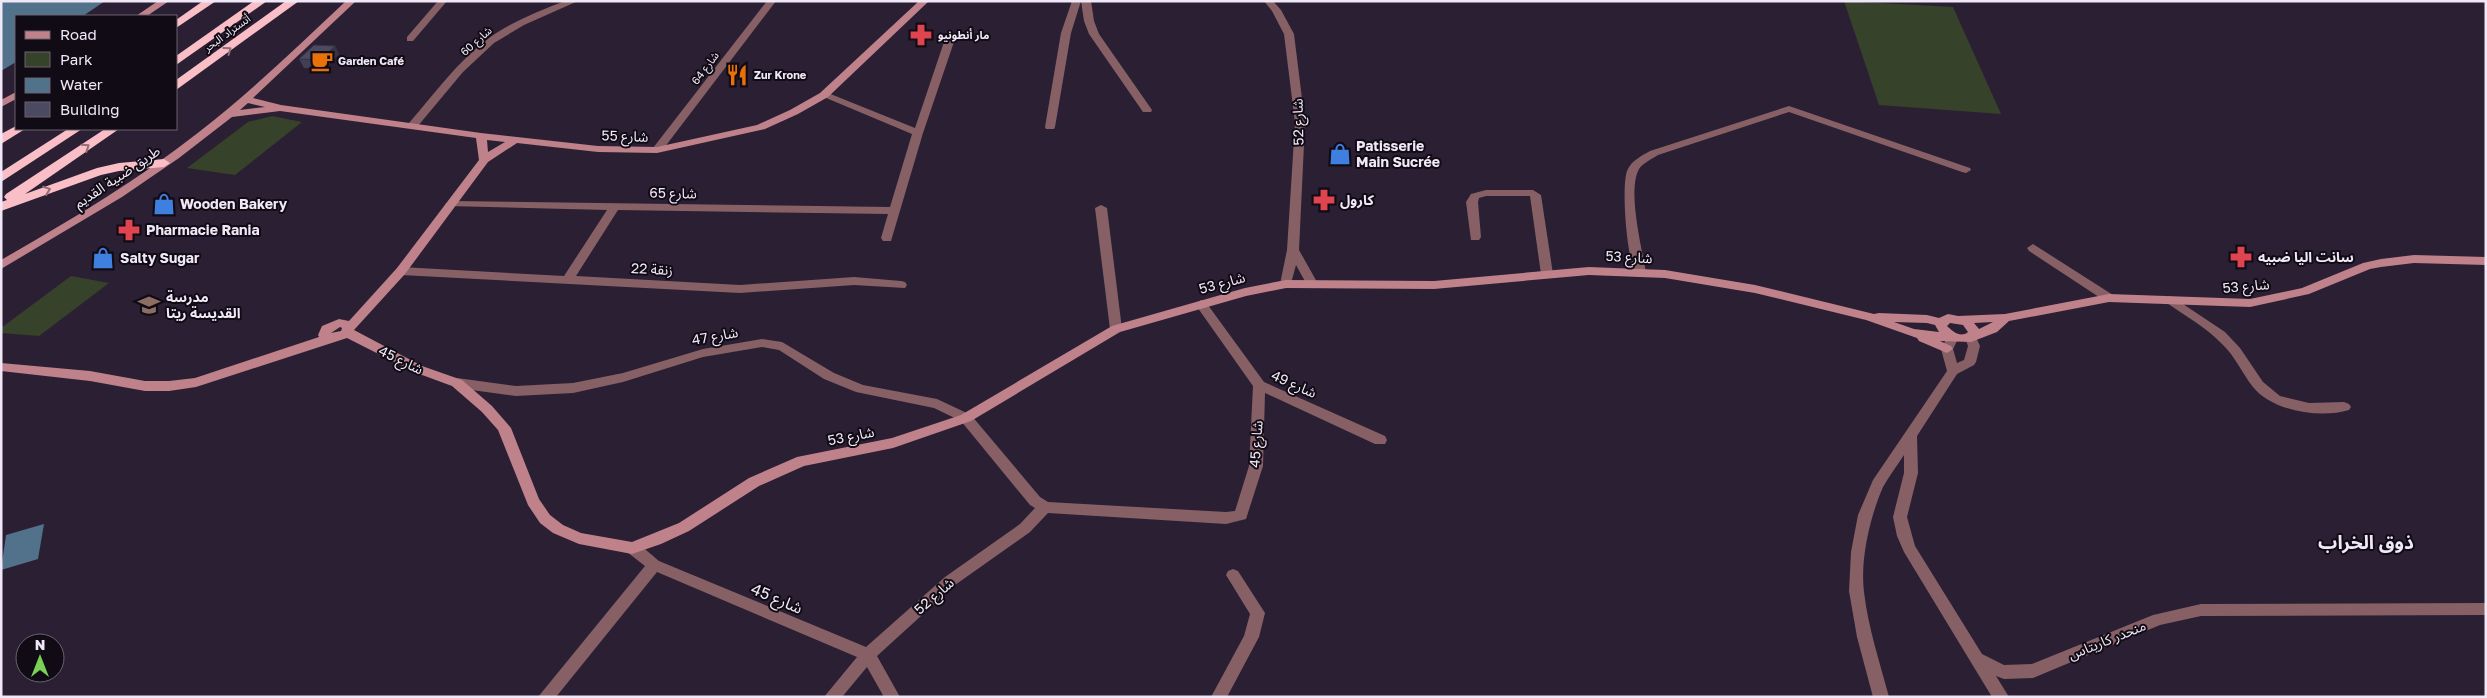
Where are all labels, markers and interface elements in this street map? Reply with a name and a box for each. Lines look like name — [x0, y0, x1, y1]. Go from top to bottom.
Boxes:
street label: أتستراد البحر — [200, 11, 253, 55]
legend — [15, 15, 178, 130]
pharmacy icon: مار أنطونيو — [908, 22, 934, 48]
street label: شارع 60 — [457, 23, 496, 60]
text: Road — [60, 25, 97, 43]
place label: مار أنطونيو — [938, 28, 990, 42]
one-way arrow — [222, 47, 232, 56]
cafe icon: Garden Café — [309, 48, 335, 74]
street label: شارع 64 — [688, 48, 723, 88]
text: Park — [60, 50, 93, 68]
place label: Garden Café — [338, 54, 404, 67]
restaurant icon: Zur Krone — [724, 62, 750, 88]
place label: Zur Krone — [754, 68, 807, 81]
text: Water — [60, 75, 103, 93]
street label: شارع 52 — [1289, 98, 1309, 146]
text: Building — [60, 100, 120, 118]
street label: شارع 55 — [601, 126, 649, 148]
place label: Patisserie Main Sucrée — [1356, 137, 1440, 170]
shop icon: Patisserie Main Sucrée — [1327, 141, 1353, 167]
street label: طريق ضبية القديم — [71, 142, 165, 214]
one-way arrow — [80, 144, 89, 153]
street label: شارع 65 — [649, 184, 697, 204]
one-way arrow — [42, 185, 51, 196]
pharmacy icon: كارول — [1311, 187, 1337, 213]
shop icon: Wooden Bakery — [151, 191, 177, 217]
place label: كارول — [1340, 191, 1375, 209]
place label: Wooden Bakery — [180, 195, 288, 212]
pharmacy icon: Pharmacie Rania — [116, 217, 142, 243]
place label: Pharmacie Rania — [146, 221, 260, 238]
pharmacy icon: سانت اليا ضبيه — [2228, 244, 2254, 270]
shop icon: Salty Sugar — [90, 245, 116, 271]
street label: شارع 53 — [1605, 247, 1653, 269]
place label: سانت اليا ضبيه — [2258, 248, 2354, 265]
place label: Salty Sugar — [120, 249, 200, 266]
street label: زنقة 22 — [631, 259, 673, 279]
street label: شارع 53 — [1197, 268, 1248, 300]
street label: شارع 53 — [2222, 275, 2270, 299]
place label: مدرسة القديسة ريتا — [166, 288, 241, 322]
school or university icon: مدرسة القديسة ريتا — [136, 292, 162, 318]
street label: شارع 47 — [690, 323, 740, 351]
street label: شارع 45 — [375, 342, 426, 380]
street label: شارع 49 — [1268, 366, 1320, 404]
street label: شارع 45 — [1245, 420, 1269, 468]
street label: شارع 53 — [826, 423, 876, 451]
district label: ذوق الخراب — [2318, 530, 2414, 554]
street label: شارع 52 — [910, 574, 959, 620]
street label: شارع 45 — [747, 578, 806, 621]
street label: منحدر كاريتاس — [2066, 616, 2148, 664]
north arrow — [15, 633, 65, 683]
text: N — [35, 636, 45, 653]

